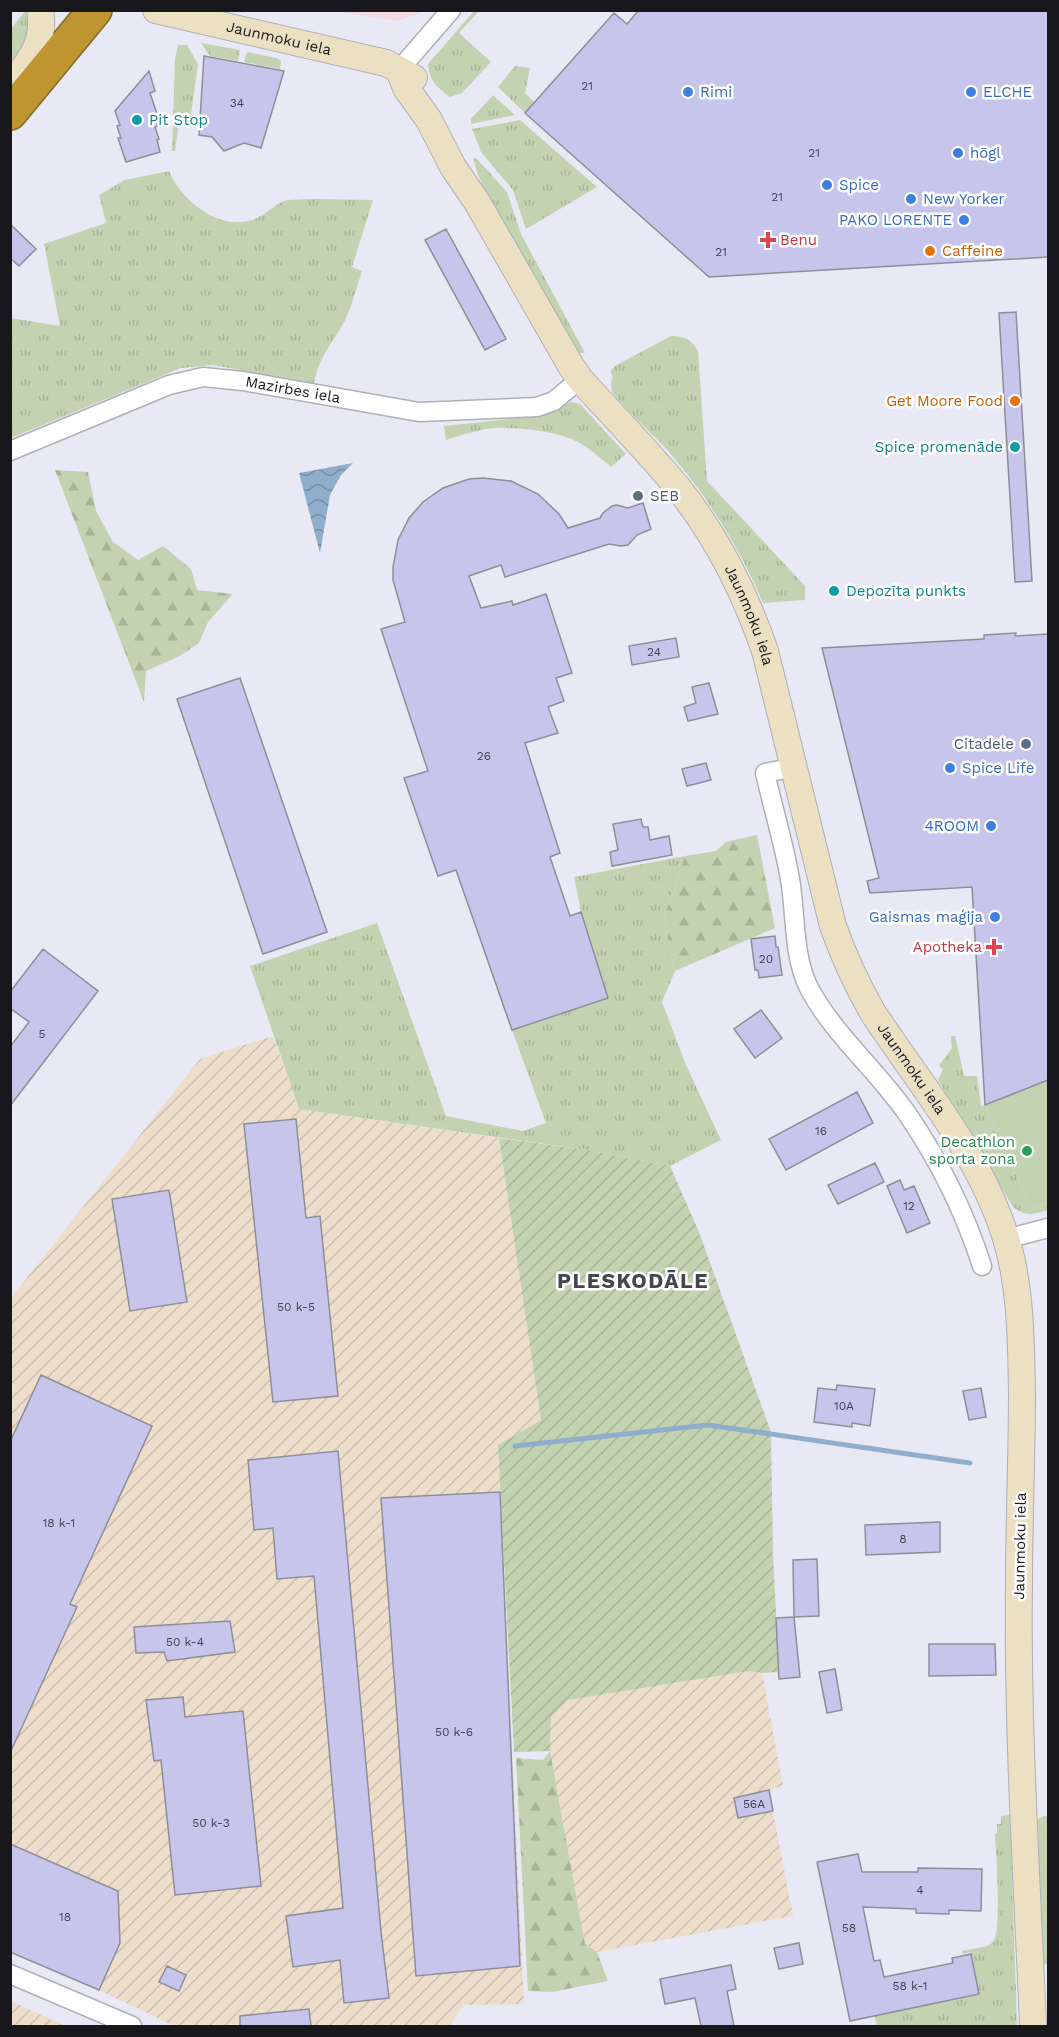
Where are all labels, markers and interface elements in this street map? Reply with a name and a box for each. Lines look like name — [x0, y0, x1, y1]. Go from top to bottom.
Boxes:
street label: Jaunmoku iela — [224, 17, 334, 59]
house number: 21 — [581, 79, 593, 93]
place label: Rimi — [700, 83, 732, 101]
place label: ELCHE — [983, 83, 1032, 101]
marker: Rimi — [681, 85, 695, 99]
marker: ELCHE — [964, 85, 978, 99]
house number: 34 — [230, 96, 244, 110]
place label: Pit Stop — [149, 111, 208, 129]
marker: Pit Stop — [130, 113, 144, 127]
place label: hōgl — [970, 144, 1001, 162]
house number: 21 — [808, 146, 820, 160]
marker: hōgl — [951, 146, 965, 160]
place label: Spice — [839, 176, 879, 194]
marker: Spice — [820, 178, 834, 192]
house number: 21 — [771, 190, 783, 204]
place label: New Yorker — [923, 190, 1005, 208]
marker: New Yorker — [904, 192, 918, 206]
place label: PAKO LORENTE — [839, 211, 952, 229]
marker: PAKO LORENTE — [957, 213, 971, 227]
place label: Benu — [780, 231, 817, 249]
marker: Benu — [761, 233, 775, 247]
place label: Caffeine — [942, 242, 1003, 260]
marker: Caffeine — [923, 244, 937, 258]
house number: 21 — [715, 245, 727, 259]
street label: Mazirbes iela — [244, 373, 342, 407]
place label: Get Moore Food — [886, 392, 1003, 410]
marker: Get Moore Food — [1008, 394, 1022, 408]
place label: Spice promenāde — [875, 438, 1003, 456]
marker: Spice promenāde — [1008, 440, 1022, 454]
place label: SEB — [650, 487, 679, 505]
marker: SEB — [631, 489, 645, 503]
street label: Jaunmoku iela — [721, 562, 777, 668]
place label: Depozīta punkts — [846, 582, 966, 600]
marker: Depozīta punkts — [827, 584, 841, 598]
house number: 24 — [647, 645, 661, 659]
place label: Citadele — [954, 735, 1014, 753]
marker: Citadele — [1019, 737, 1033, 751]
house number: 26 — [477, 749, 491, 763]
place label: Spice Life — [962, 759, 1034, 777]
marker: Spice Life — [943, 761, 957, 775]
place label: 4ROOM — [925, 817, 979, 835]
marker: 4ROOM — [984, 819, 998, 833]
place label: Gaismas maģija — [869, 908, 983, 926]
marker: Gaismas maģija — [988, 910, 1002, 924]
place label: Apotheka — [913, 938, 983, 956]
marker: Apotheka — [987, 940, 1001, 954]
house number: 20 — [759, 952, 773, 966]
street label: Jaunmoku iela — [873, 1020, 950, 1118]
house number: 5 — [39, 1027, 46, 1041]
house number: 16 — [815, 1124, 827, 1138]
place label: Decathlon sporta zona — [929, 1133, 1015, 1168]
marker: Decathlon sporta zona — [1020, 1144, 1034, 1158]
house number: 12 — [903, 1199, 915, 1213]
district label: PLESKODĀLE — [557, 1268, 709, 1293]
house number: 50 k-5 — [277, 1300, 315, 1314]
house number: 10A — [834, 1399, 854, 1413]
street label: Jaunmoku iela — [1010, 1492, 1030, 1600]
house number: 18 k-1 — [43, 1516, 75, 1530]
house number: 8 — [899, 1532, 907, 1546]
house number: 50 k-4 — [166, 1635, 204, 1649]
house number: 50 k-6 — [435, 1725, 473, 1739]
house number: 56A — [743, 1797, 765, 1811]
house number: 50 k-3 — [192, 1816, 230, 1830]
house number: 4 — [916, 1883, 924, 1897]
house number: 18 — [59, 1910, 71, 1924]
house number: 58 — [842, 1921, 856, 1935]
house number: 58 k-1 — [893, 1979, 927, 1993]

